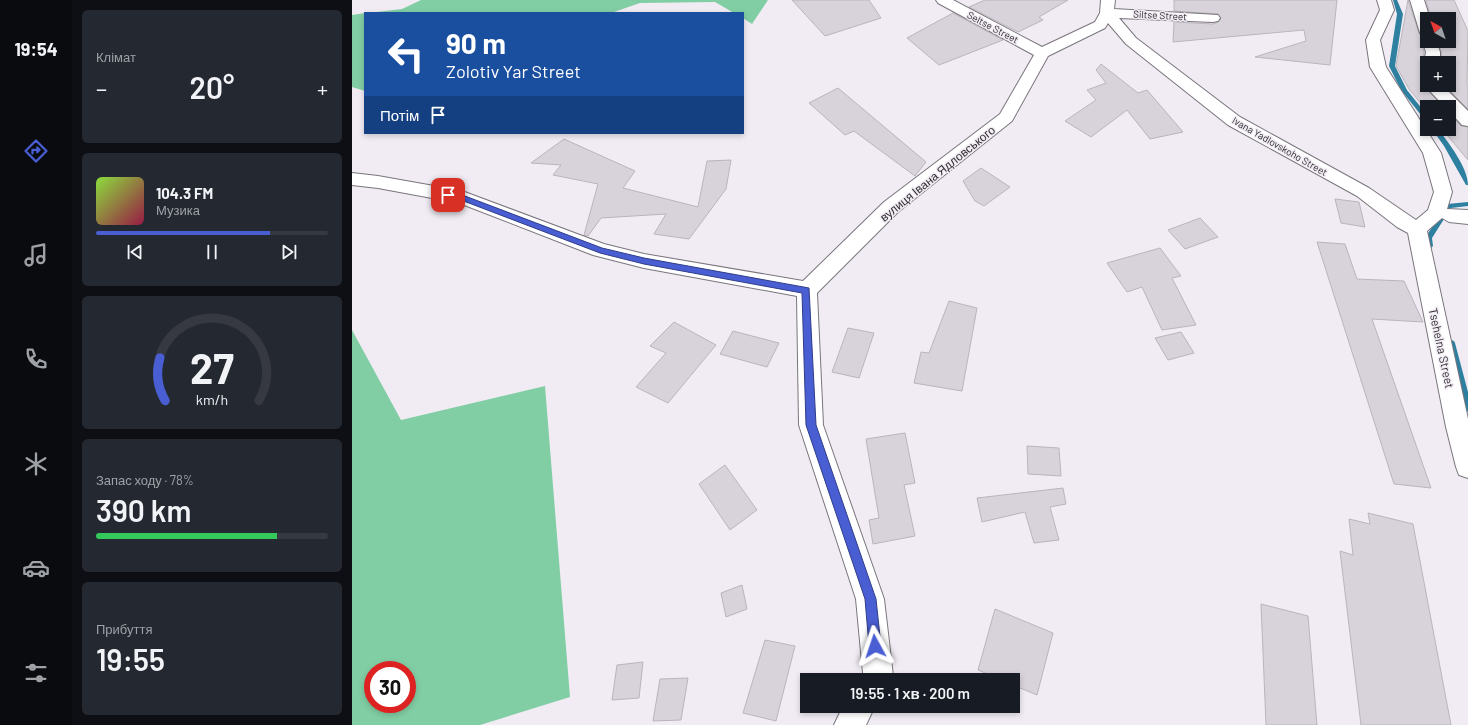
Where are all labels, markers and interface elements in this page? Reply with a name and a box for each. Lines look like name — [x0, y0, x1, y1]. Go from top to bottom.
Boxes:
street label: Seltse Street — [965, 8, 1021, 46]
street label: Siltse Street — [1133, 8, 1188, 22]
north arrow — [1420, 12, 1456, 48]
map controls — [1420, 12, 1456, 136]
text: 90 m — [446, 26, 506, 60]
icon: left — [380, 28, 432, 80]
text: 19:54 — [14, 38, 58, 60]
text: Клімат — [96, 49, 136, 65]
button: + — [1420, 56, 1456, 92]
text: Zolotiv Yar Street — [446, 60, 581, 82]
text: 20° — [190, 69, 234, 105]
text: − — [96, 75, 107, 101]
text: + — [317, 75, 328, 101]
button: − — [1420, 100, 1456, 136]
icon: arrive — [427, 104, 449, 126]
text: Потім — [380, 106, 419, 124]
street label: Ivana Yadlovskoho Street — [1230, 114, 1330, 178]
street label: вулиця Івана Ядловського — [877, 122, 998, 225]
icon: directions — [22, 137, 50, 165]
pin — [431, 178, 465, 212]
text: 104.3 FM — [156, 184, 213, 202]
icon: arrive — [437, 184, 459, 206]
text: Музика — [156, 202, 200, 218]
icon: music — [22, 241, 50, 269]
icon: previous — [124, 241, 146, 263]
icon: pause — [201, 241, 223, 263]
icon: next — [278, 241, 300, 263]
street label: Tsehelna Street — [1427, 307, 1457, 389]
text: 27 — [190, 341, 234, 391]
icon: phone — [22, 345, 50, 373]
text: km/h — [196, 390, 228, 407]
icon: climate — [22, 450, 50, 478]
text: Запас ходу · 78% — [96, 472, 194, 488]
text: 390 km — [96, 492, 191, 528]
icon: car — [22, 554, 50, 582]
text: Прибуття — [96, 621, 152, 637]
position arrow — [854, 625, 896, 667]
text: 19:55 — [96, 641, 165, 677]
icon: filters — [22, 659, 50, 687]
speed limit sign: 30 — [364, 661, 416, 713]
text: 19:55 · 1 хв · 200 m — [850, 684, 970, 702]

